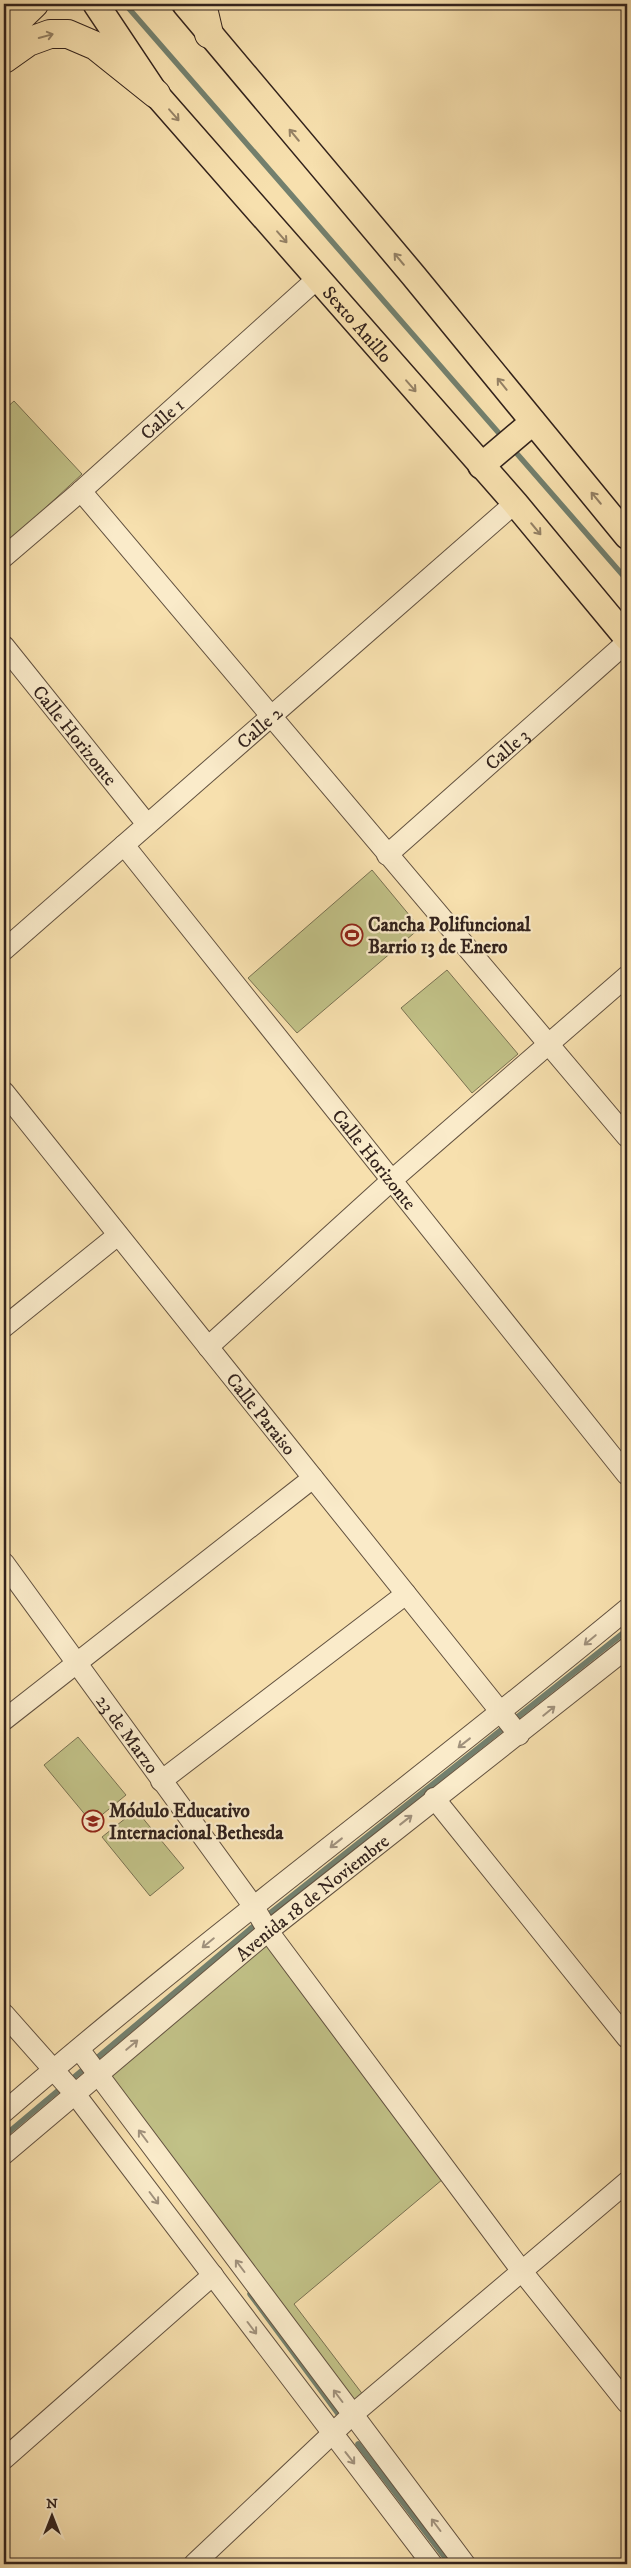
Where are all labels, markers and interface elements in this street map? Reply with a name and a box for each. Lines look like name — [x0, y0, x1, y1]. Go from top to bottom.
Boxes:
one-way arrow — [38, 31, 54, 41]
one-way arrow — [168, 108, 179, 121]
one-way arrow — [289, 128, 300, 141]
one-way arrow — [276, 230, 288, 243]
one-way arrow — [394, 252, 405, 265]
street label: Sexto Anillo — [317, 282, 396, 368]
one-way arrow — [497, 378, 508, 391]
one-way arrow — [406, 379, 417, 392]
street label: Calle 1 — [136, 394, 189, 445]
one-way arrow — [591, 492, 602, 505]
one-way arrow — [531, 522, 542, 535]
street label: Calle Horizonte — [27, 681, 121, 791]
street label: Calle 2 — [232, 701, 288, 754]
street label: Calle 3 — [481, 724, 534, 775]
place label: Cancha Polifuncional Barrio 13 de Enero — [368, 914, 531, 959]
sports icon: Cancha Polifuncional Barrio 13 de Enero — [340, 923, 364, 947]
street label: Calle Horizonte — [327, 1105, 421, 1215]
street label: Calle Paraiso — [221, 1369, 300, 1460]
one-way arrow — [583, 1634, 596, 1645]
street label: 23 de Marzo — [90, 1691, 163, 1779]
one-way arrow — [543, 1705, 556, 1716]
one-way arrow — [458, 1737, 471, 1748]
place label: Módulo Educativo Internacional Bethesda — [109, 1800, 284, 1845]
school or university icon: Módulo Educativo Internacional Bethesda — [81, 1809, 105, 1833]
one-way arrow — [400, 1815, 413, 1826]
street label: Avenida 18 de Noviembre — [231, 1830, 394, 1966]
one-way arrow — [330, 1837, 343, 1848]
one-way arrow — [202, 1938, 215, 1949]
one-way arrow — [125, 2040, 138, 2051]
one-way arrow — [138, 2129, 148, 2143]
one-way arrow — [149, 2191, 159, 2205]
one-way arrow — [235, 2259, 245, 2273]
one-way arrow — [247, 2321, 257, 2335]
one-way arrow — [332, 2390, 343, 2403]
one-way arrow — [344, 2451, 355, 2464]
north arrow — [28, 2490, 78, 2540]
text: N — [46, 2495, 58, 2513]
one-way arrow — [430, 2519, 441, 2532]

